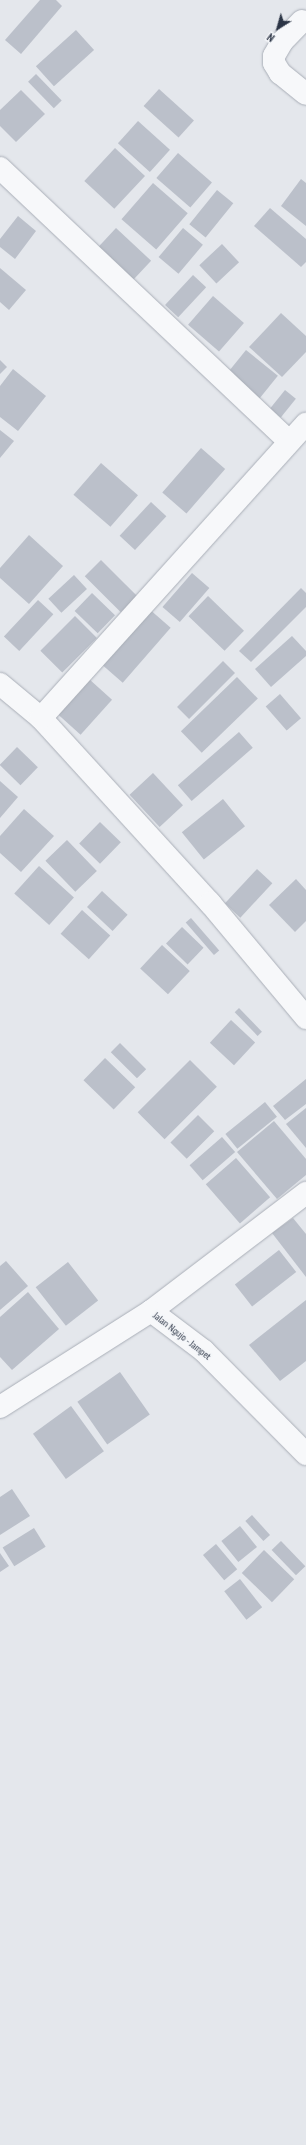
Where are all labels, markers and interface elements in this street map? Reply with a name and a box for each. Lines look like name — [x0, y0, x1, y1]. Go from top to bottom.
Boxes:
north arrow — [258, 8, 298, 48]
text: N — [264, 30, 277, 45]
street label: Jalan Ngujo - Jampet — [150, 1309, 214, 1363]

